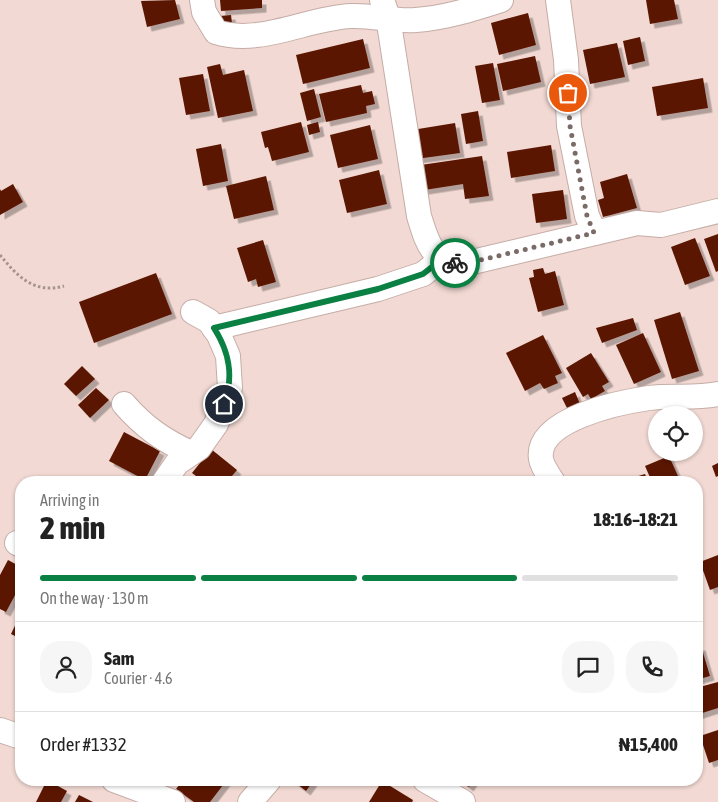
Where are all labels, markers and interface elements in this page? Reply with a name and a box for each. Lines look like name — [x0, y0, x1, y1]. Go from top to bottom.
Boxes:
pin — [547, 72, 589, 114]
icon: bag — [554, 79, 582, 107]
courier — [430, 238, 480, 288]
icon: bike — [441, 249, 469, 277]
pin — [203, 383, 245, 425]
icon: home — [210, 390, 238, 418]
map controls — [648, 406, 703, 461]
button: locate — [648, 406, 703, 461]
text: Arriving in — [40, 491, 100, 509]
text: 18:16–18:21 — [593, 508, 678, 530]
text: 2 min — [40, 509, 105, 546]
text: On the way · 130 m — [40, 589, 149, 607]
button: person — [40, 641, 92, 693]
button: chat — [562, 641, 614, 693]
button: phone — [626, 641, 678, 693]
text: Sam — [104, 647, 135, 669]
text: Courier · 4.6 — [104, 669, 173, 687]
text: Order #1332 — [40, 733, 127, 755]
text: ₦15,400 — [619, 733, 678, 755]

